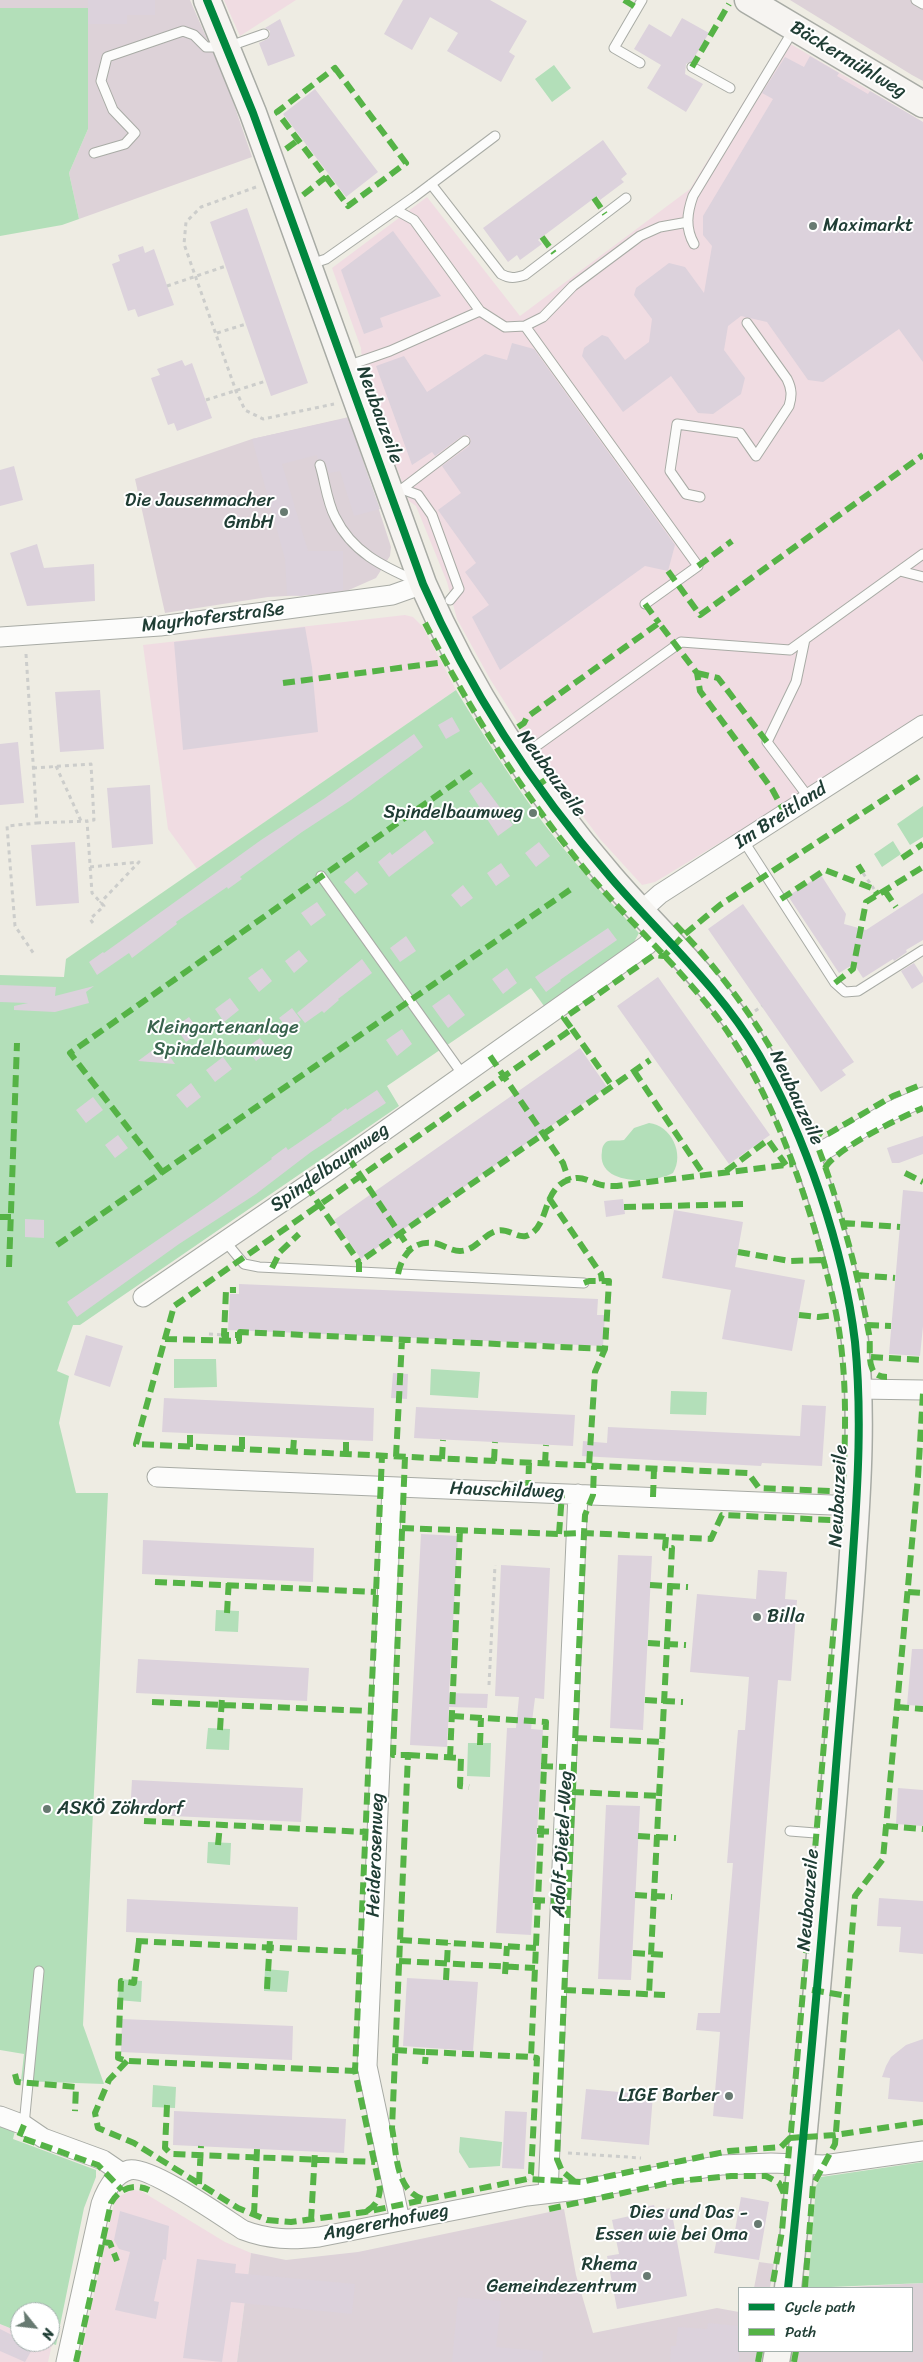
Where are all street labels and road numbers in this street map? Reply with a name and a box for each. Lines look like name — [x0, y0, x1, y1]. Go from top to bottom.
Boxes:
street label: Bäckermühlweg — [786, 16, 910, 104]
street label: Neubauzeile — [351, 363, 407, 467]
street label: Mayrhoferstraße — [140, 598, 286, 638]
street label: Neubauzeile — [512, 726, 590, 822]
street label: Im Breitland — [731, 778, 831, 854]
street label: Neubauzeile — [764, 1047, 828, 1149]
street label: Spindelbaumweg — [266, 1119, 394, 1217]
street label: Neubauzeile — [825, 1444, 853, 1548]
street label: Hauschildweg — [449, 1478, 565, 1504]
street label: Adolf-Dietel-Weg — [548, 1770, 578, 1918]
street label: Heiderosenweg — [362, 1792, 390, 1918]
street label: Neubauzeile — [793, 1848, 825, 1952]
street label: Angererhofweg — [321, 2200, 451, 2246]

